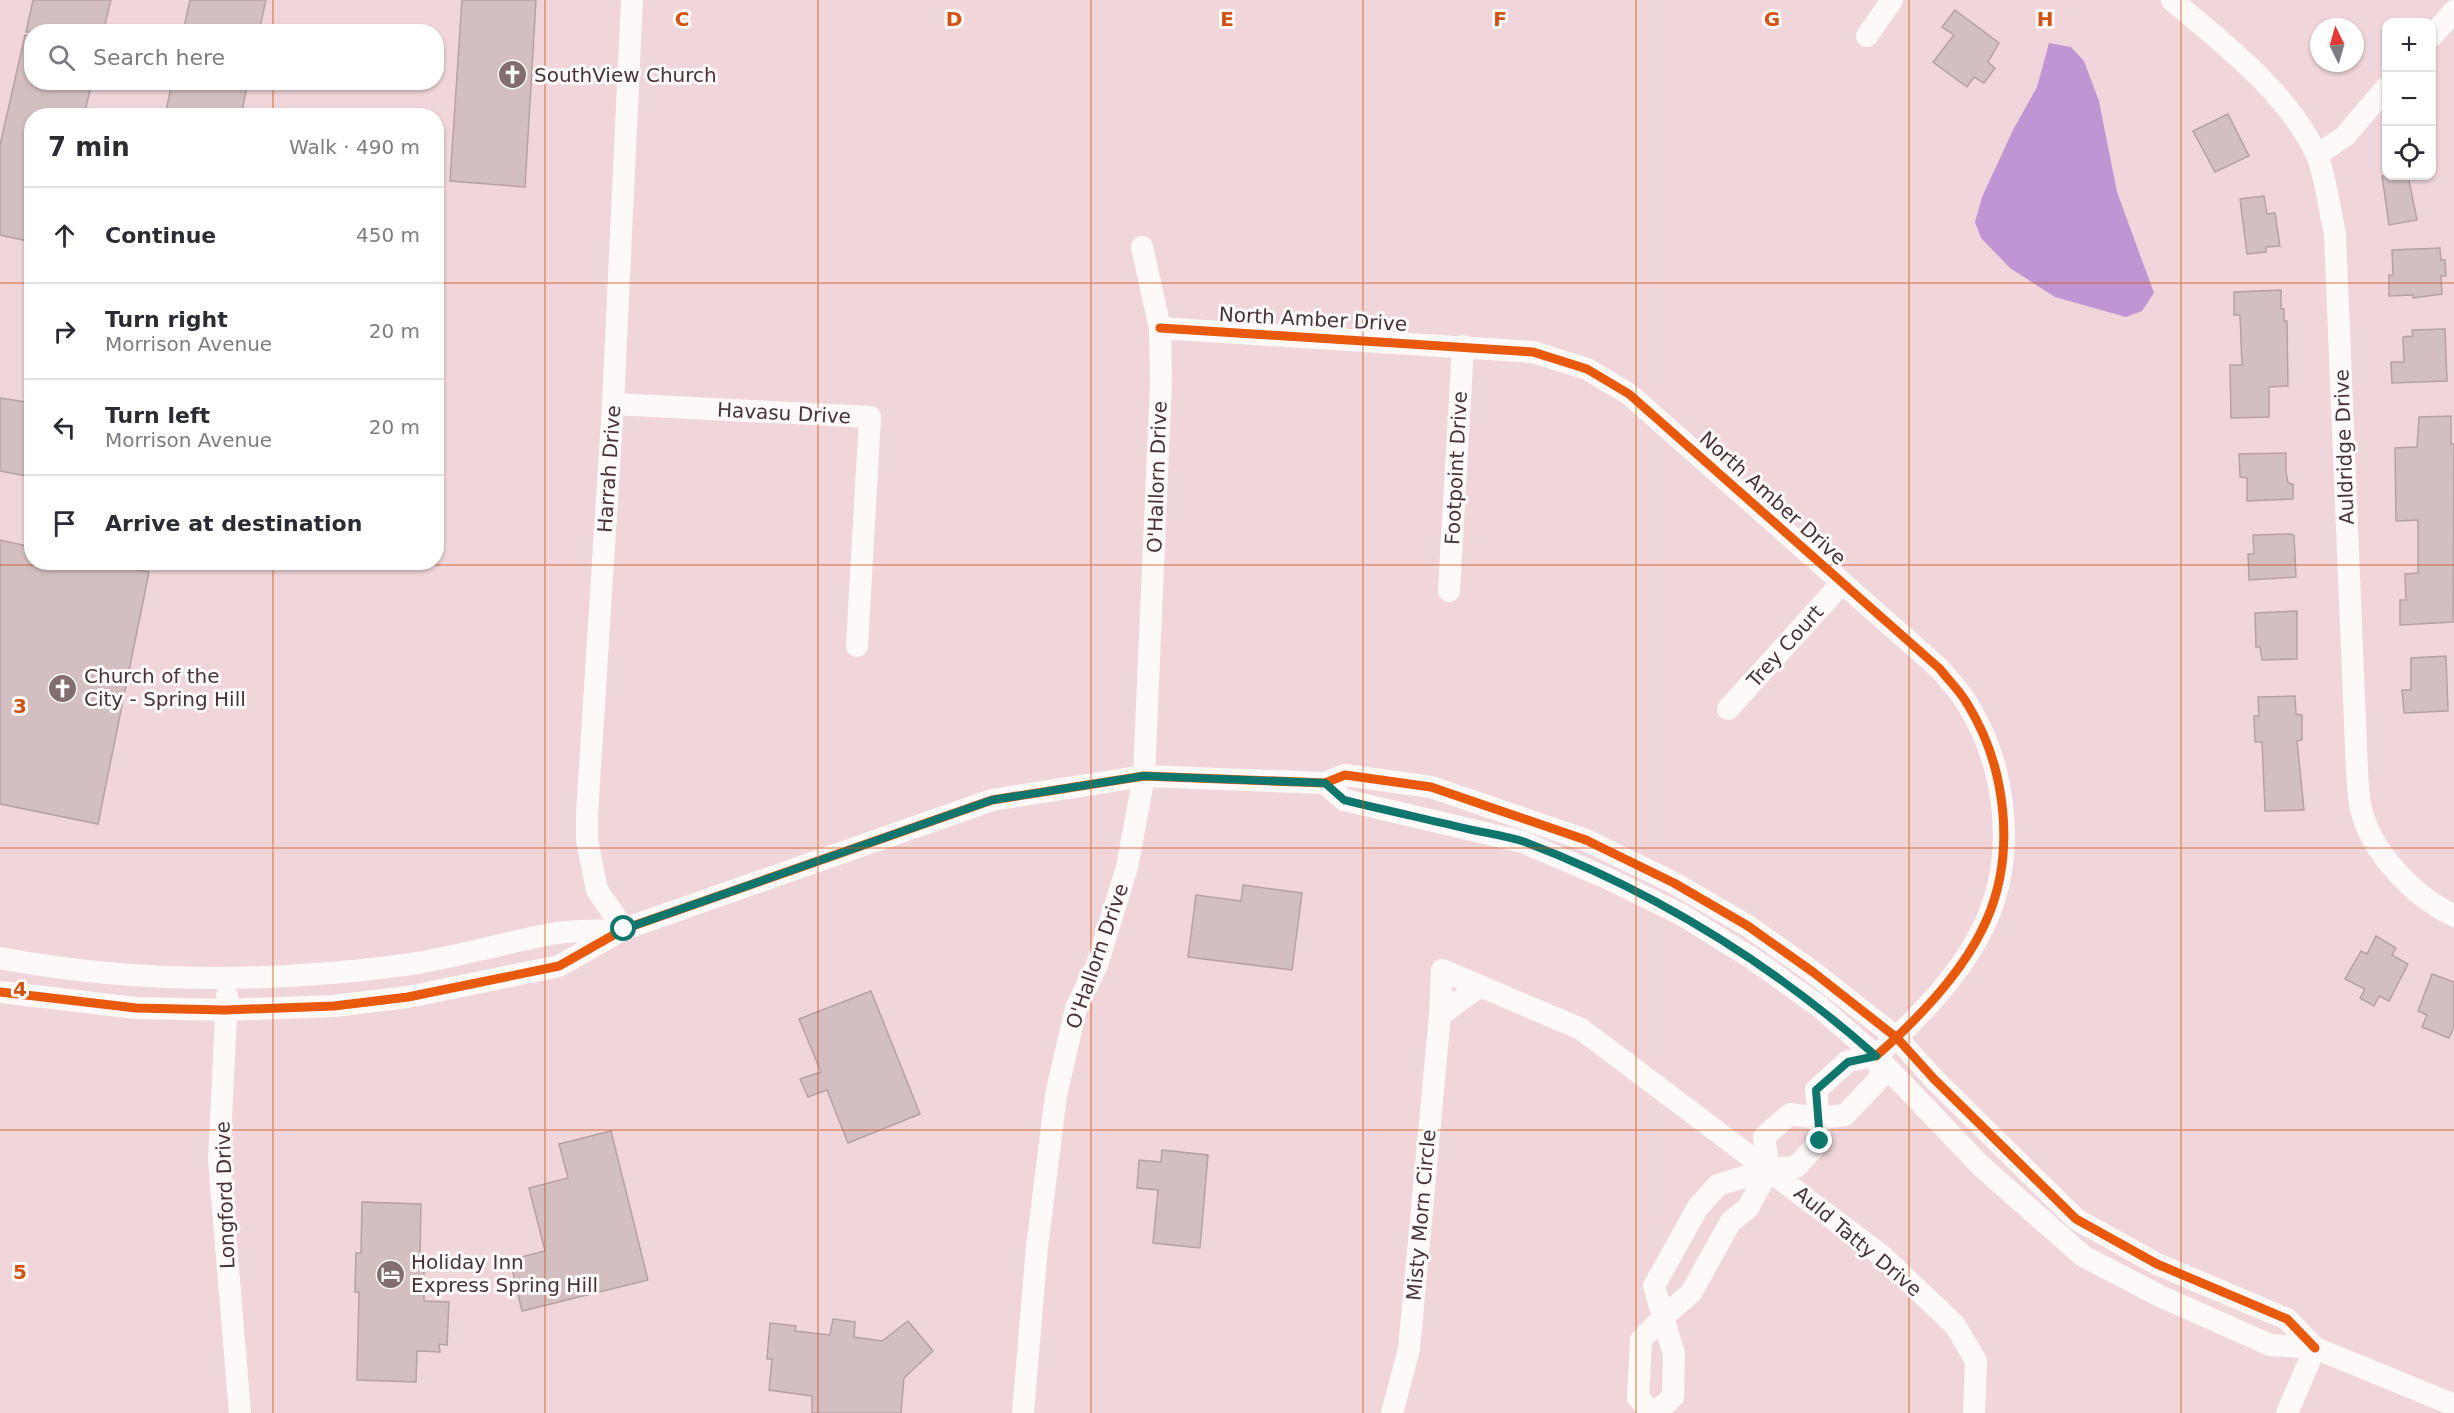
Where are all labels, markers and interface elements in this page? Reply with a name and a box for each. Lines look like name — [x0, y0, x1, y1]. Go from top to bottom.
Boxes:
text: C — [675, 7, 689, 31]
text: D — [946, 7, 962, 31]
text: E — [1220, 7, 1234, 31]
text: F — [1493, 7, 1507, 31]
text: G — [1764, 7, 1780, 31]
text: H — [2037, 7, 2053, 31]
north arrow — [2310, 18, 2364, 72]
map controls — [2382, 18, 2436, 180]
button: + — [2382, 18, 2436, 72]
search box — [24, 24, 444, 90]
icon: search — [45, 41, 78, 74]
text: Search here — [93, 45, 225, 70]
church icon: SouthView Church — [497, 59, 529, 91]
place label: SouthView Church — [534, 63, 717, 87]
button: − — [2382, 72, 2436, 126]
button: locate — [2382, 126, 2436, 180]
text: 7 min — [48, 132, 130, 162]
text: Walk · 490 m — [289, 135, 420, 159]
icon: ahead — [48, 219, 81, 252]
text: Continue — [105, 223, 216, 248]
text: 450 m — [356, 223, 420, 247]
street label: North Amber Drive — [1218, 302, 1408, 336]
text: Turn right — [105, 307, 228, 332]
icon: right — [48, 315, 81, 348]
text: 20 m — [369, 319, 420, 343]
text: Morrison Avenue — [105, 332, 272, 356]
street label: Auldridge Drive — [2329, 369, 2359, 525]
street label: Footpoint Drive — [1440, 391, 1472, 545]
street label: Havasu Drive — [716, 398, 852, 428]
street label: O'Hallorn Drive — [1142, 401, 1172, 553]
text: Turn left — [105, 403, 210, 428]
street label: Harrah Drive — [593, 404, 625, 534]
icon: left — [48, 411, 81, 444]
text: 20 m — [369, 415, 420, 439]
street label: North Amber Drive — [1695, 426, 1851, 570]
text: Morrison Avenue — [105, 428, 272, 452]
icon: arrive — [48, 507, 81, 540]
text: Arrive at destination — [105, 511, 362, 536]
street label: Trey Court — [1741, 600, 1828, 693]
place label: Church of the City - Spring Hill — [84, 664, 246, 711]
church icon: Church of the City - Spring Hill — [47, 672, 79, 704]
text: 3 — [13, 694, 27, 718]
street label: O'Hallorn Drive — [1061, 880, 1133, 1032]
route start — [610, 915, 636, 941]
text: 4 — [13, 977, 27, 1001]
street label: Longford Drive — [210, 1121, 240, 1269]
route end — [1806, 1127, 1832, 1153]
street label: Misty Morn Circle — [1402, 1128, 1440, 1302]
street label: Auld Tatty Drive — [1789, 1181, 1927, 1301]
place label: Holiday Inn Express Spring Hill — [411, 1250, 598, 1297]
hotel icon: Holiday Inn Express Spring Hill — [374, 1258, 406, 1290]
text: 5 — [13, 1260, 27, 1284]

